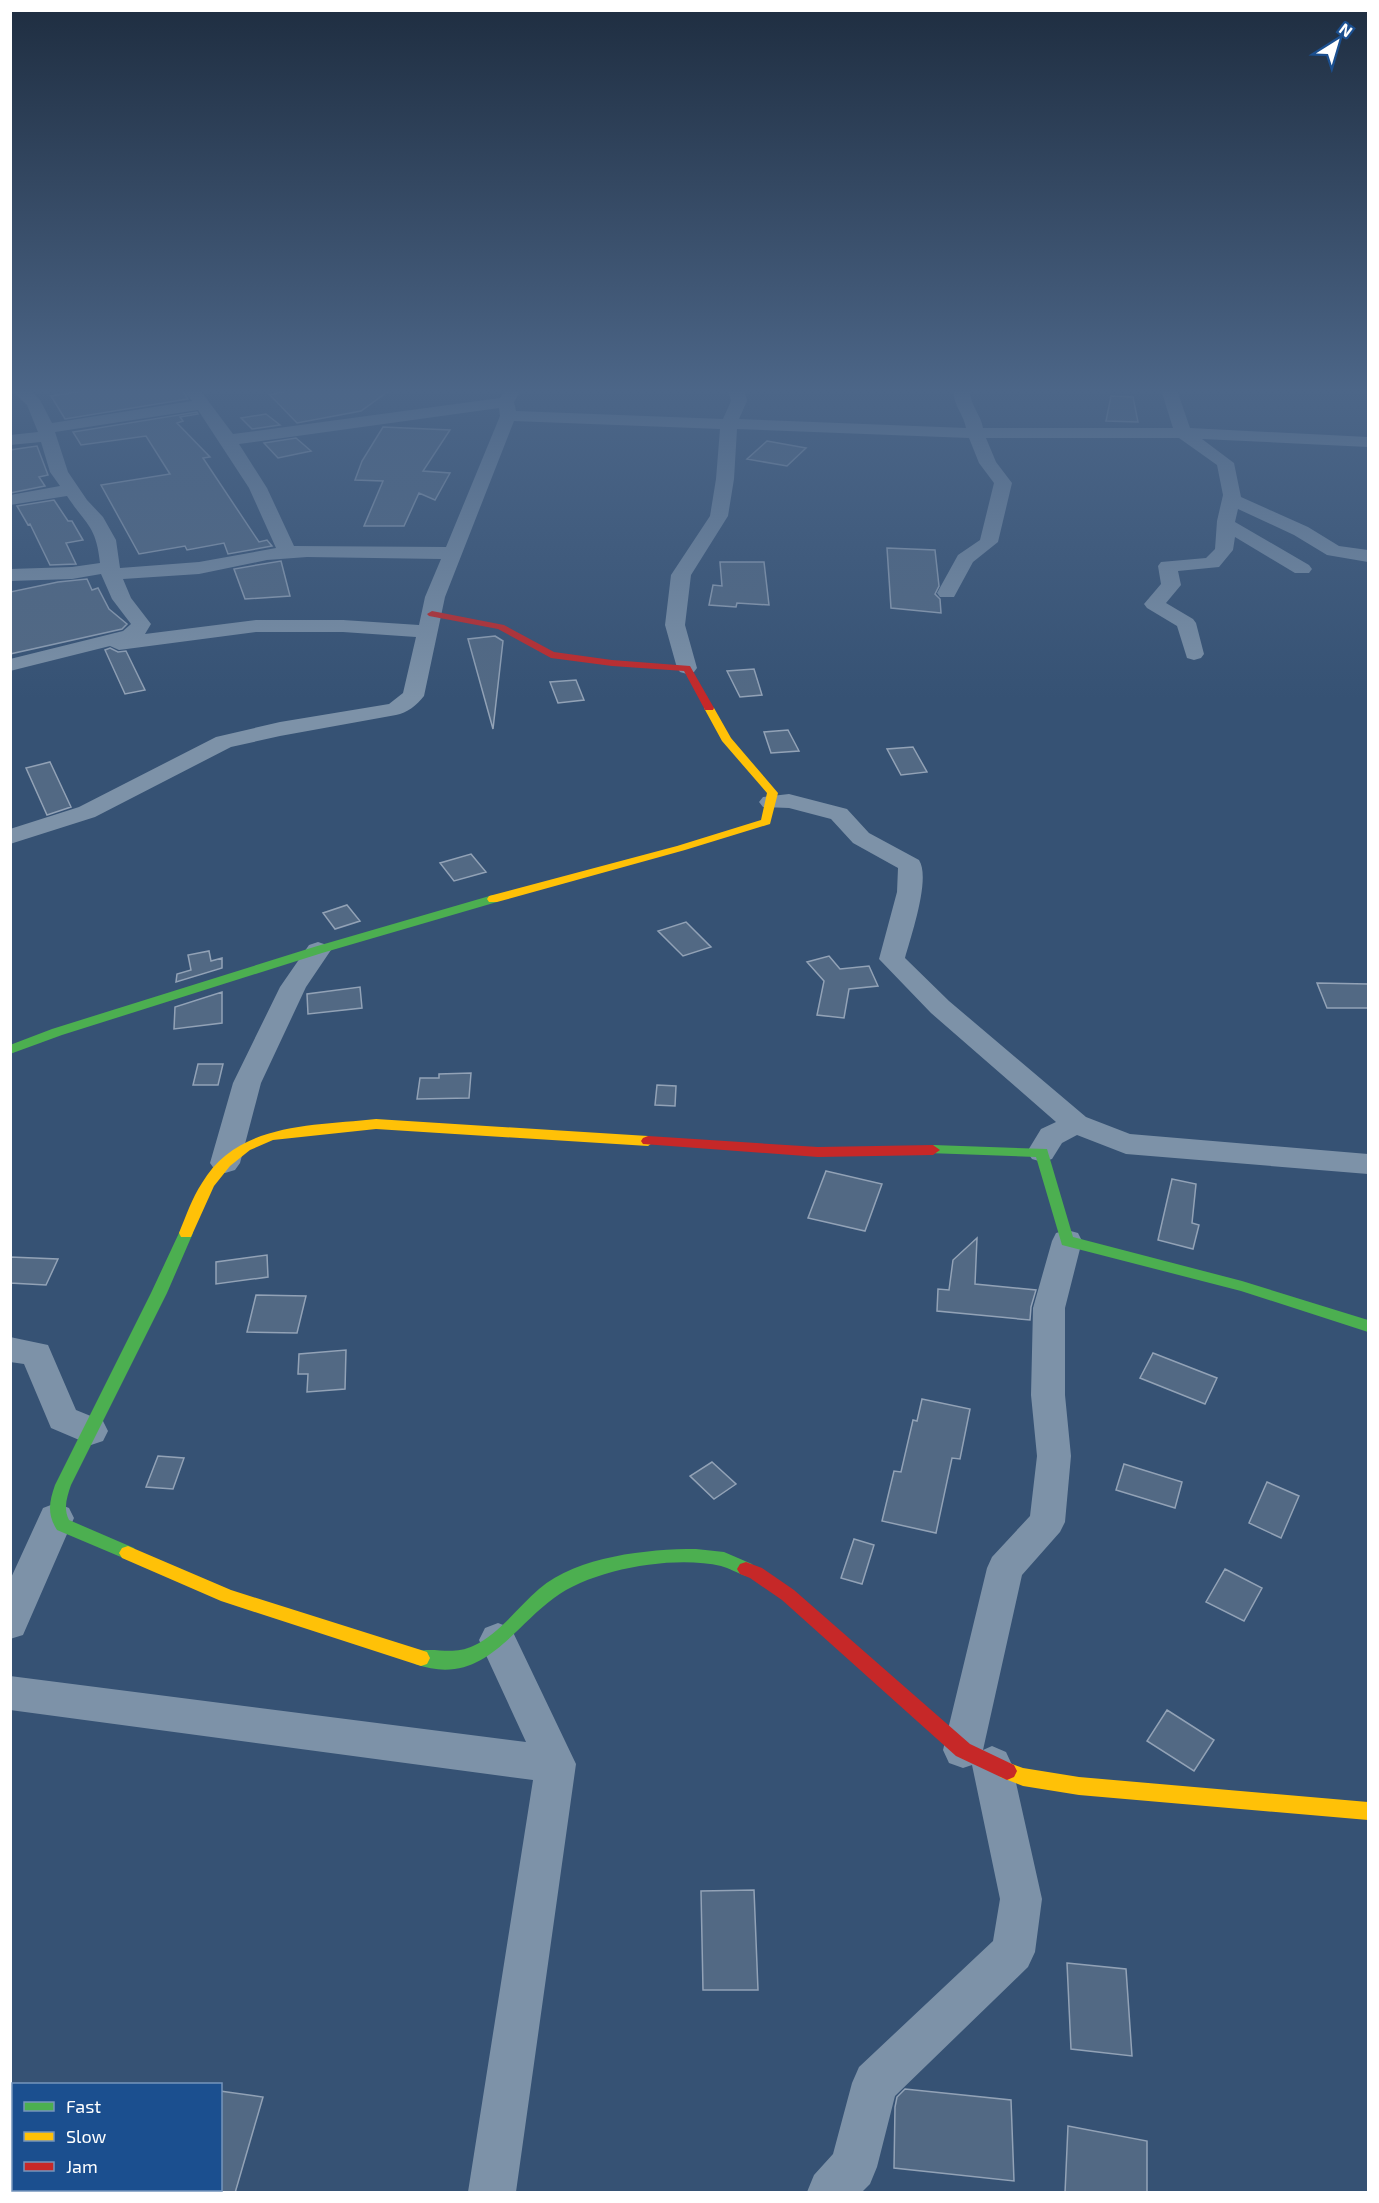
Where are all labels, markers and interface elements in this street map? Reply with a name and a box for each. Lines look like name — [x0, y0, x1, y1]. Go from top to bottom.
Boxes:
north arrow — [1307, 12, 1367, 72]
text: N — [1336, 19, 1357, 41]
legend — [12, 2083, 222, 2191]
text: Fast — [66, 2095, 101, 2117]
text: Slow — [66, 2125, 107, 2147]
text: Jam — [66, 2155, 98, 2177]

